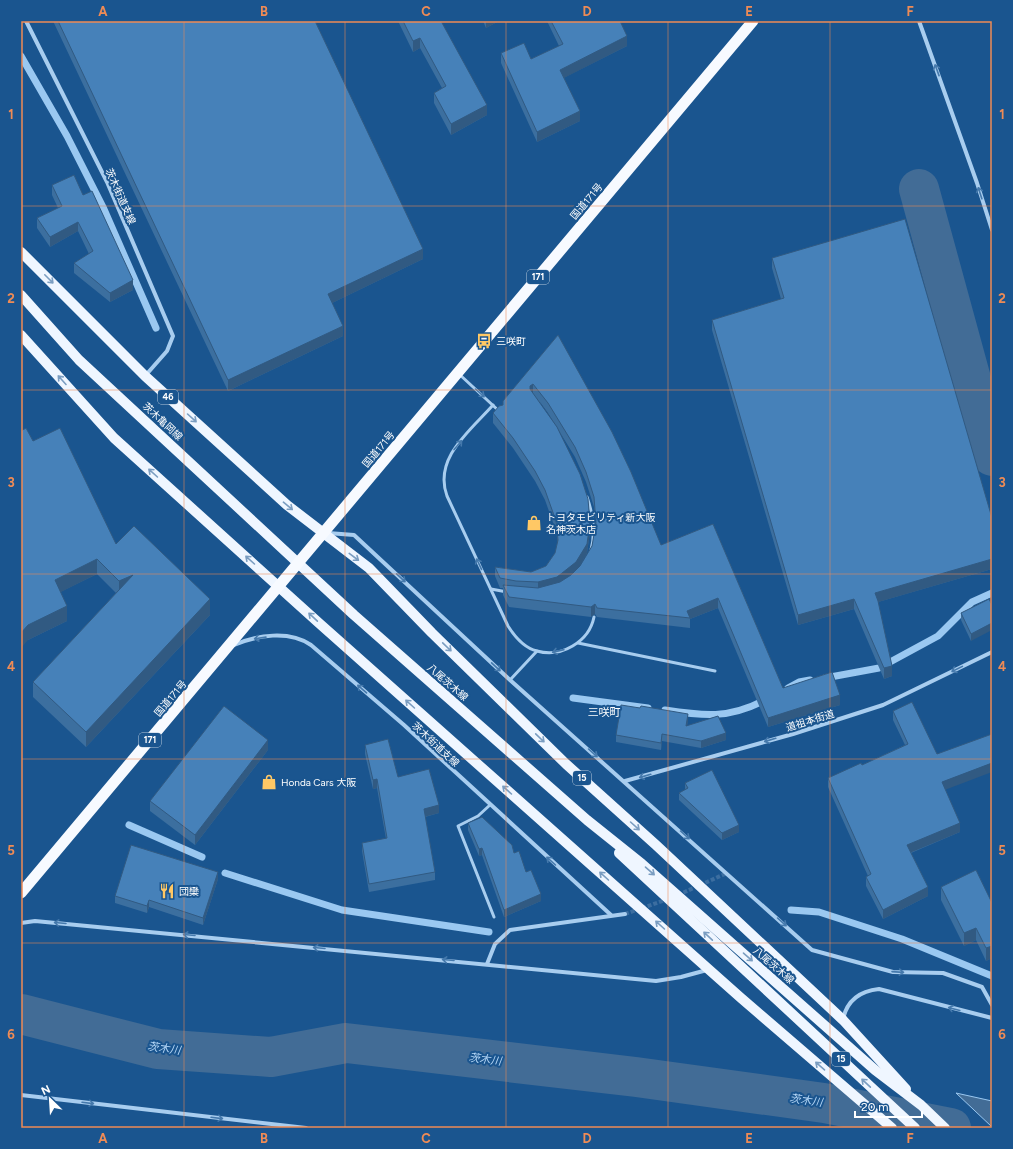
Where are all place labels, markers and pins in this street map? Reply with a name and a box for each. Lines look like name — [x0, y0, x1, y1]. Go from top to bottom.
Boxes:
bus stop icon: 三咲町 — [475, 332, 493, 350]
place label: 三咲町 — [496, 335, 526, 348]
place label: トヨタモビリティ新大阪 名神茨木店 — [546, 511, 655, 536]
shop icon: トヨタモビリティ新大阪 名神茨木店 — [525, 514, 543, 532]
shop icon: Honda Cars 大阪 — [260, 773, 278, 791]
place label: Honda Cars 大阪 — [281, 776, 356, 789]
restaurant icon: 団欒 — [158, 882, 176, 900]
place label: 団欒 — [179, 885, 199, 898]

